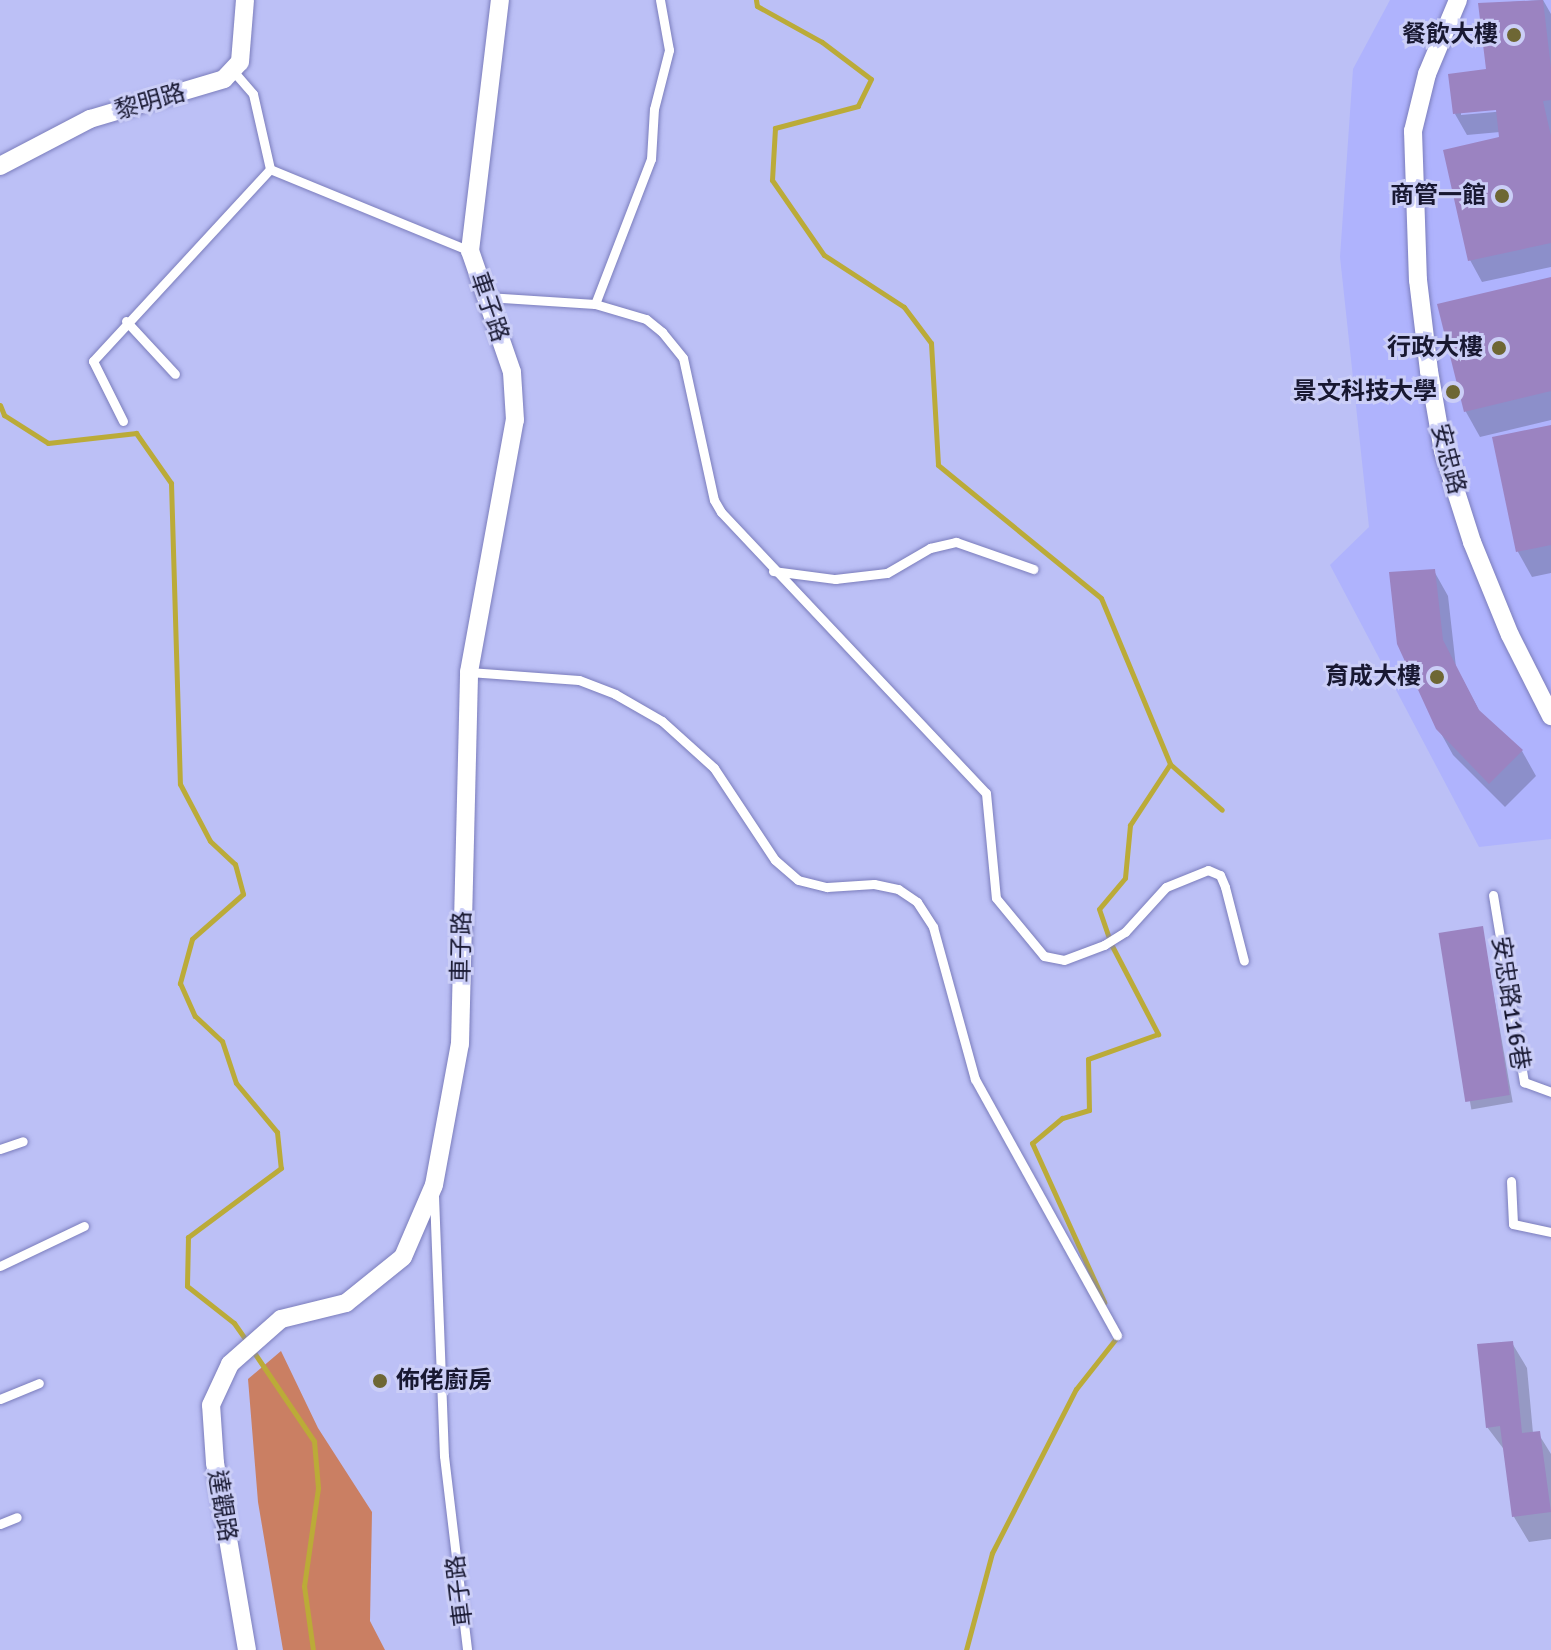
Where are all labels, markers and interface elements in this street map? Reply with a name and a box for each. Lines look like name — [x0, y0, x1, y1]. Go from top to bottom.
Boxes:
place label: 餐飲大樓 — [1402, 21, 1498, 49]
marker: 餐飲大樓 — [1505, 26, 1523, 44]
street label: 黎明路 — [111, 78, 189, 126]
place label: 商管一館 — [1390, 182, 1486, 210]
marker: 商管一館 — [1493, 187, 1511, 205]
street label: 車子路 — [464, 268, 514, 346]
place label: 行政大樓 — [1387, 334, 1483, 362]
marker: 行政大樓 — [1490, 339, 1508, 357]
place label: 景文科技大學 — [1293, 378, 1437, 406]
marker: 景文科技大學 — [1444, 383, 1462, 401]
street label: 安忠路 — [1425, 420, 1471, 498]
place label: 育成大樓 — [1325, 663, 1421, 691]
marker: 育成大樓 — [1428, 668, 1446, 686]
street label: 車子路 — [447, 911, 477, 983]
street label: 安忠路116巷 — [1485, 934, 1535, 1072]
place label: 佈佬廚房 — [396, 1367, 492, 1395]
marker: 佈佬廚房 — [371, 1372, 389, 1390]
street label: 達觀路 — [202, 1468, 242, 1544]
street label: 車子路 — [441, 1554, 479, 1628]

